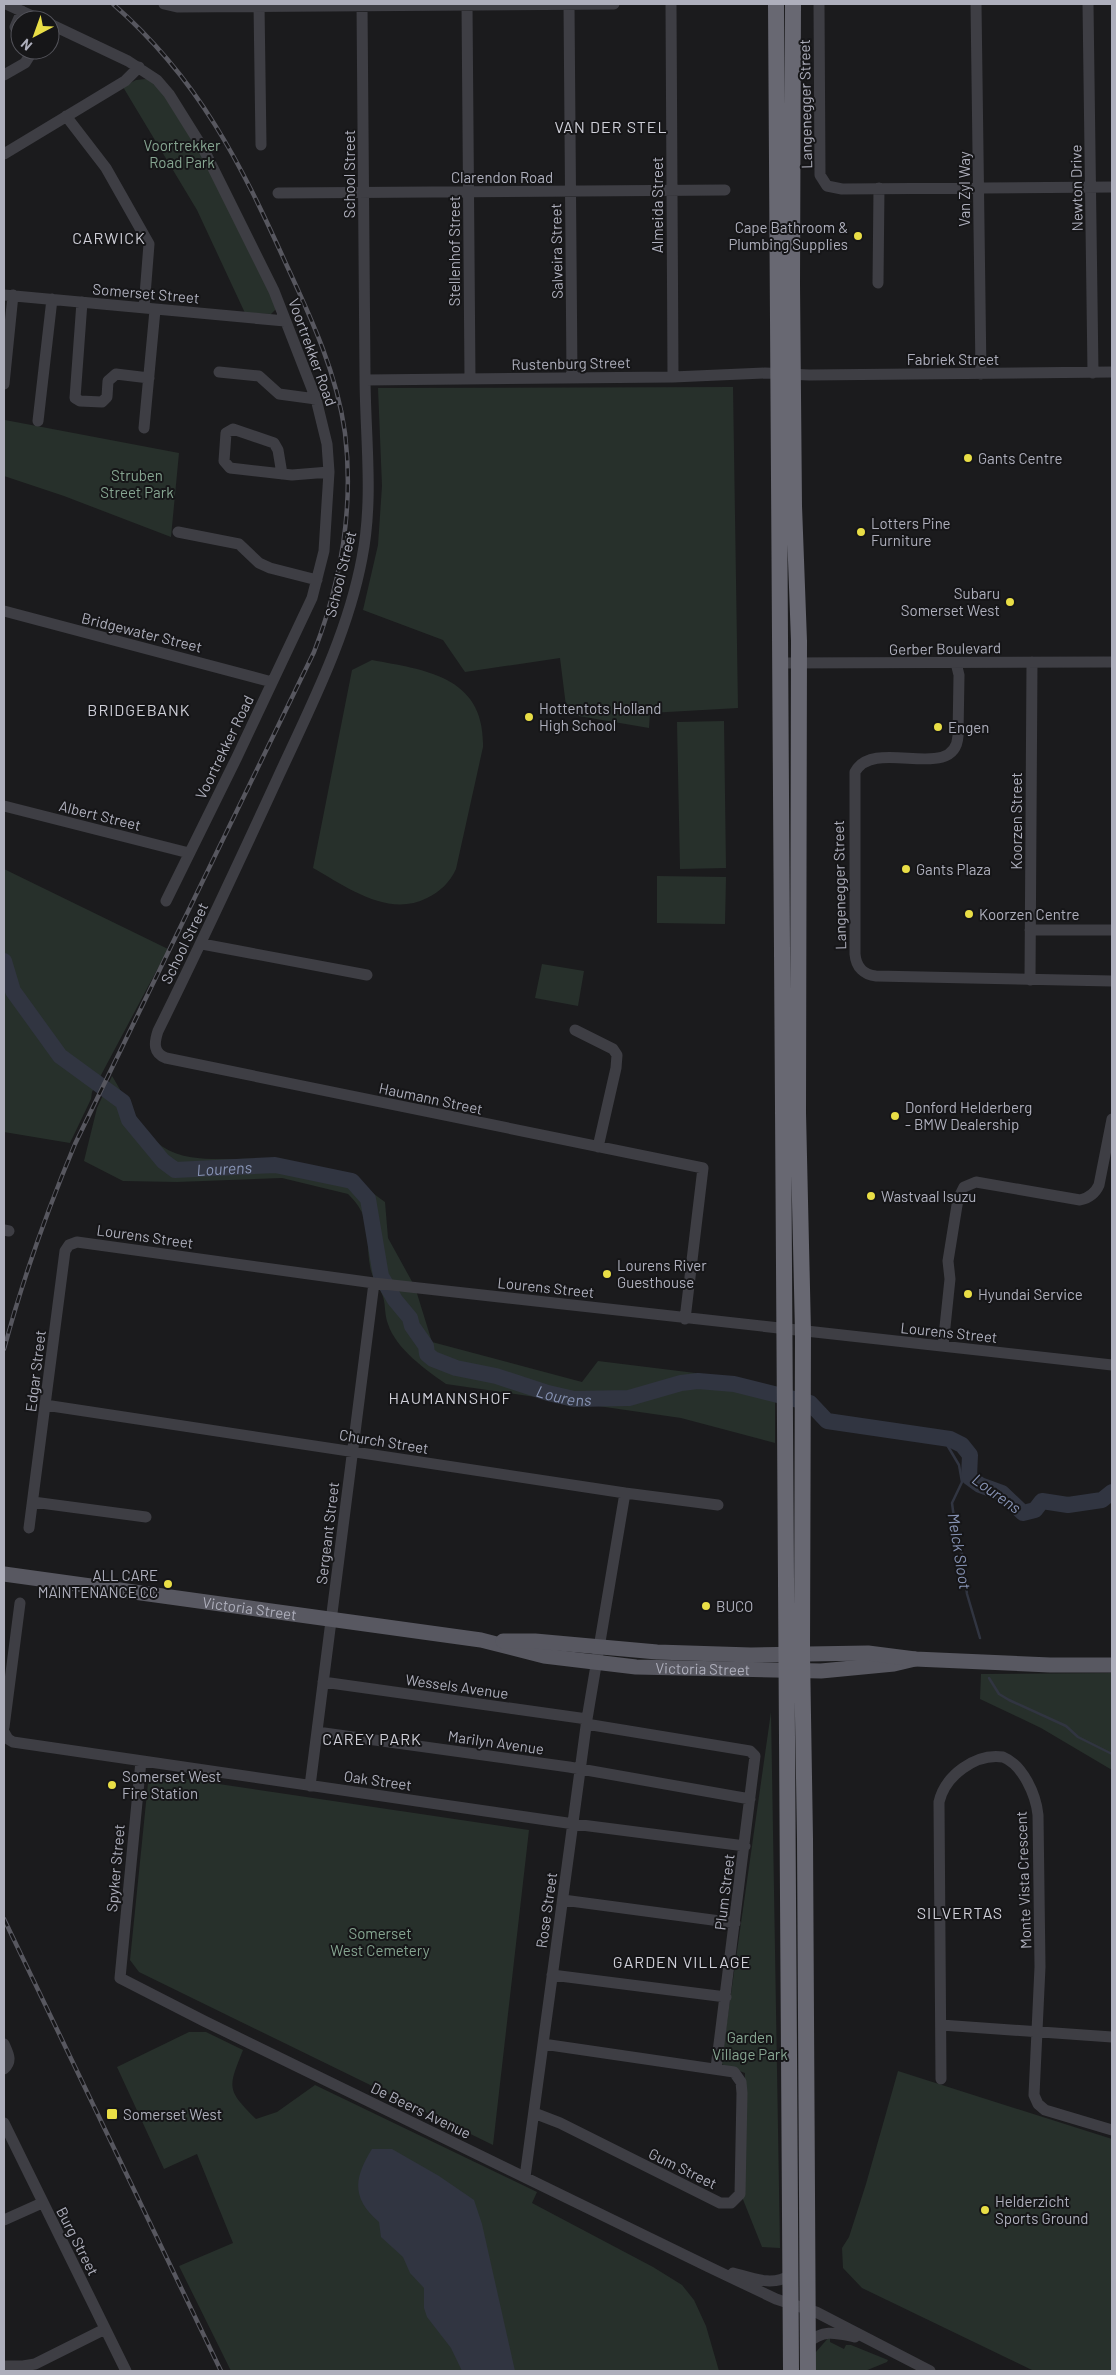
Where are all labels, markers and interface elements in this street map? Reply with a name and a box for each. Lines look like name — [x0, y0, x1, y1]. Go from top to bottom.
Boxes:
north arrow — [10, 10, 60, 60]
text: N — [17, 36, 35, 55]
street label: Langenegger Street — [795, 39, 815, 169]
district label: VAN DER STEL — [554, 117, 668, 136]
street label: School Street — [340, 130, 358, 218]
park label: Voortrekker Road Park — [143, 136, 221, 171]
street label: Newton Drive — [1066, 145, 1086, 231]
street label: Van Zyl Way — [955, 151, 973, 227]
street label: Almeida Street — [648, 157, 666, 253]
street label: Clarendon Road — [451, 168, 553, 186]
street label: Stellenhof Street — [445, 196, 463, 306]
street label: Salveira Street — [546, 203, 566, 299]
place label: Cape Bathroom & Plumbing Supplies — [728, 218, 848, 253]
district label: CARWICK — [72, 228, 146, 247]
marker: Cape Bathroom & Plumbing Supplies — [852, 230, 864, 242]
street label: Somerset Street — [92, 279, 200, 307]
street label: Voortrekker Road — [285, 296, 341, 408]
street label: Fabriek Street — [907, 350, 999, 368]
street label: Rustenburg Street — [511, 353, 631, 373]
place label: Gants Centre — [978, 449, 1063, 467]
marker: Gants Centre — [962, 452, 974, 464]
park label: Struben Street Park — [100, 466, 174, 501]
place label: Lotters Pine Furniture — [871, 514, 951, 549]
marker: Lotters Pine Furniture — [855, 526, 867, 538]
street label: School Street — [321, 529, 359, 619]
place label: Subaru Somerset West — [901, 584, 1000, 619]
marker: Subaru Somerset West — [1004, 596, 1016, 608]
street label: Bridgewater Street — [80, 608, 204, 656]
street label: Gerber Boulevard — [889, 638, 1001, 658]
street label: Voortrekker Road — [191, 692, 257, 802]
place label: Hottentots Holland High School — [539, 699, 661, 734]
district label: BRIDGEBANK — [87, 700, 191, 719]
marker: Hottentots Holland High School — [523, 711, 535, 723]
place label: Engen — [948, 718, 989, 736]
marker: Engen — [932, 721, 944, 733]
street label: Koorzen Street — [1007, 772, 1025, 870]
street label: Albert Street — [57, 796, 143, 834]
street label: Langenegger Street — [829, 820, 849, 950]
place label: Gants Plaza — [916, 860, 991, 878]
marker: Gants Plaza — [900, 863, 912, 875]
street label: School Street — [157, 899, 211, 987]
place label: Koorzen Centre — [979, 905, 1080, 923]
marker: Koorzen Centre — [963, 908, 975, 920]
street label: Haumann Street — [377, 1078, 485, 1118]
place label: Donford Helderberg - BMW Dealership — [905, 1098, 1032, 1133]
marker: Donford Helderberg - BMW Dealership — [889, 1110, 901, 1122]
water label: Lourens — [196, 1157, 253, 1178]
place label: Wastvaal Isuzu — [881, 1187, 976, 1205]
marker: Wastvaal Isuzu — [865, 1190, 877, 1202]
street label: Lourens Street — [96, 1220, 194, 1252]
place label: Lourens River Guesthouse — [617, 1256, 707, 1291]
marker: Lourens River Guesthouse — [601, 1268, 613, 1280]
street label: Lourens Street — [497, 1273, 595, 1301]
place label: Hyundai Service — [978, 1285, 1083, 1303]
marker: Hyundai Service — [962, 1288, 974, 1300]
street label: Lourens Street — [900, 1318, 998, 1346]
street label: Edgar Street — [21, 1329, 49, 1413]
water label: Lourens — [534, 1380, 592, 1409]
district label: HAUMANNSHOF — [389, 1388, 511, 1407]
street label: Church Street — [338, 1425, 430, 1457]
water label: Lourens — [969, 1469, 1025, 1517]
street label: Sergeant Street — [312, 1481, 342, 1585]
water label: Melck Sloot — [945, 1511, 975, 1591]
place label: ALL CARE MAINTENANCE CC — [38, 1566, 158, 1601]
marker: ALL CARE MAINTENANCE CC — [162, 1578, 174, 1590]
street label: Victoria Street — [201, 1593, 298, 1623]
place label: BUCO — [716, 1597, 753, 1615]
marker: BUCO — [700, 1600, 712, 1612]
street label: Victoria Street — [655, 1658, 750, 1678]
street label: Wessels Avenue — [404, 1670, 510, 1702]
street label: Marilyn Avenue — [447, 1726, 545, 1758]
district label: CAREY PARK — [322, 1729, 422, 1748]
street label: Oak Street — [343, 1766, 413, 1794]
place label: Somerset West Fire Station — [122, 1767, 221, 1802]
marker: Somerset West Fire Station — [106, 1779, 118, 1791]
street label: Monte Vista Crescent — [1012, 1811, 1034, 1949]
street label: Spyker Street — [102, 1823, 128, 1913]
street label: Plum Street — [710, 1853, 738, 1931]
street label: Rose Street — [532, 1871, 560, 1949]
district label: SILVERTAS — [917, 1903, 1003, 1922]
park label: Somerset West Cemetery — [330, 1924, 430, 1959]
district label: GARDEN VILLAGE — [613, 1952, 751, 1971]
park label: Garden Village Park — [712, 2028, 788, 2063]
street label: De Beers Avenue — [368, 2078, 474, 2142]
place label: Somerset West — [123, 2105, 222, 2123]
marker: Somerset West — [105, 2107, 119, 2121]
street label: Gum Street — [646, 2144, 720, 2192]
place label: Helderzicht Sports Ground — [995, 2192, 1088, 2227]
street label: Burg Street — [53, 2204, 103, 2278]
marker: Helderzicht Sports Ground — [979, 2204, 991, 2216]

